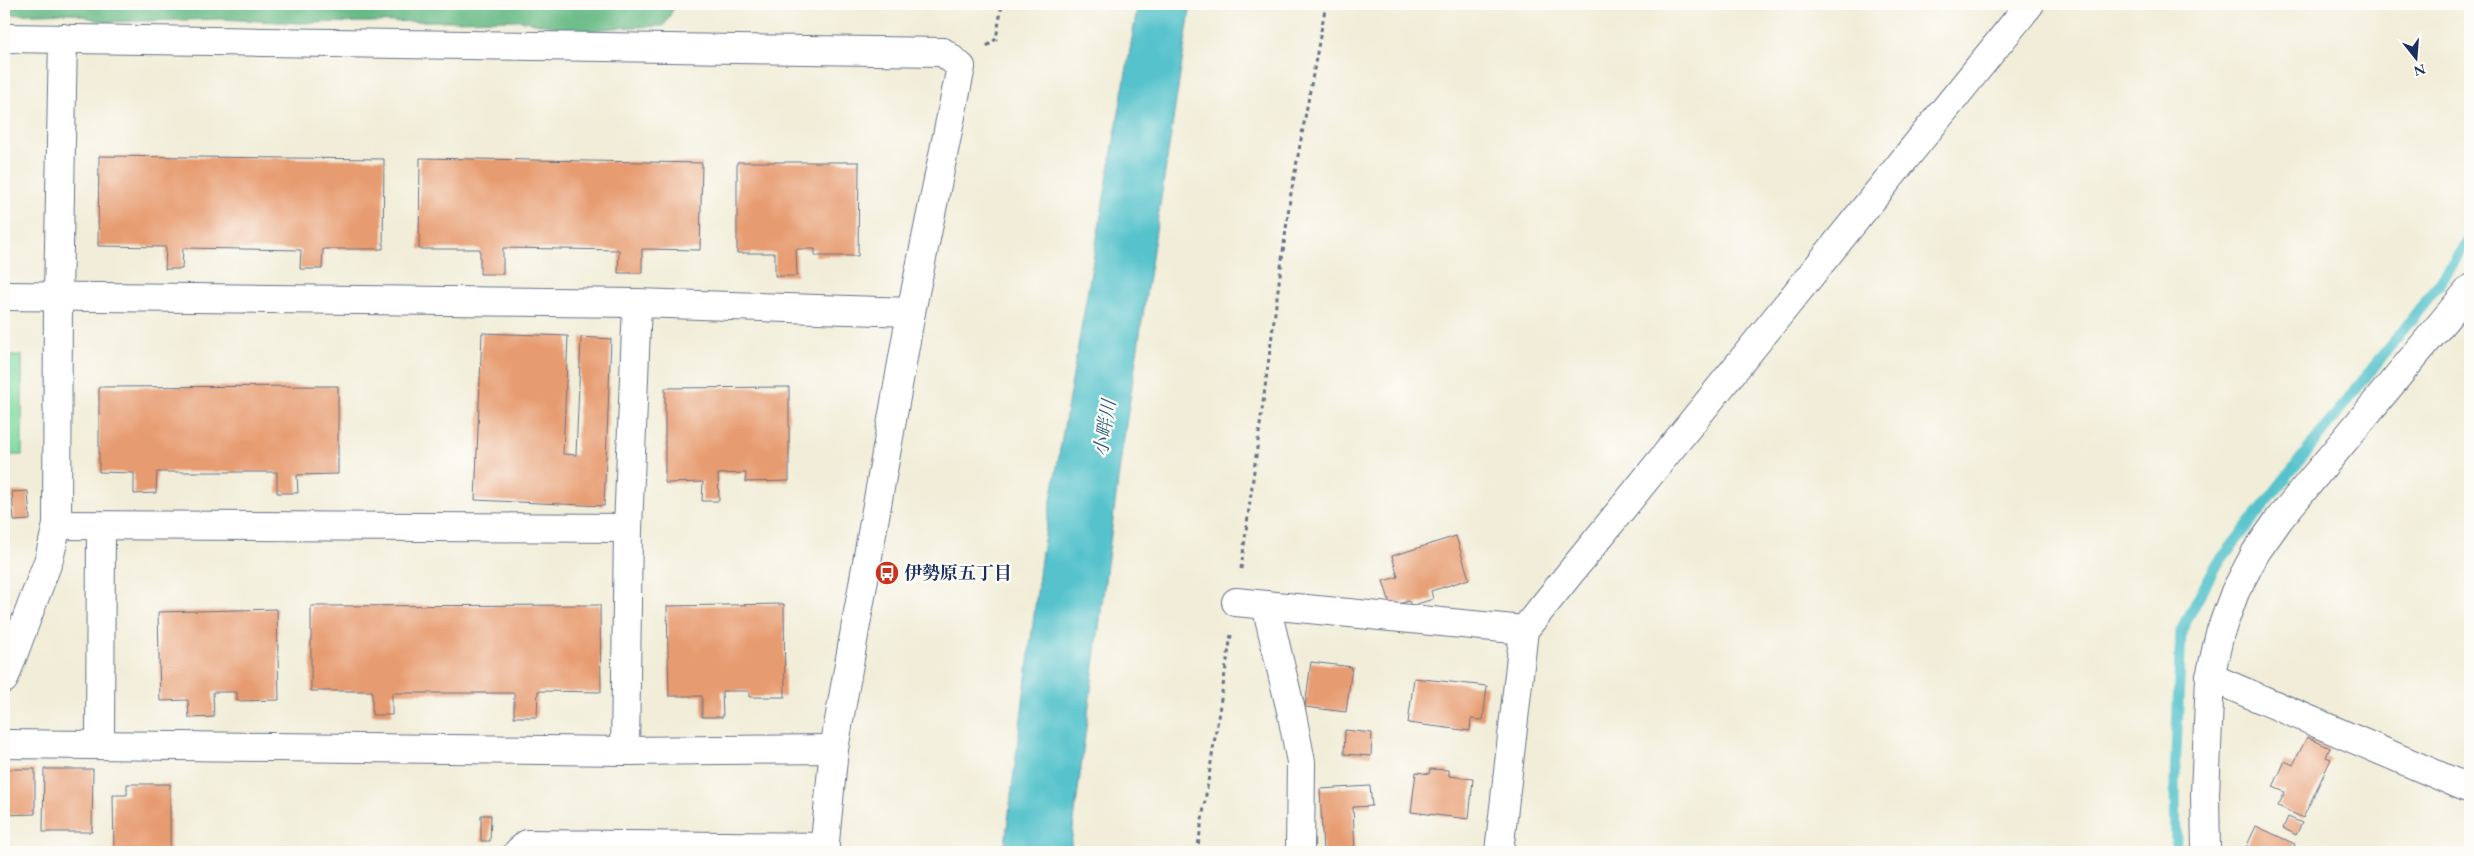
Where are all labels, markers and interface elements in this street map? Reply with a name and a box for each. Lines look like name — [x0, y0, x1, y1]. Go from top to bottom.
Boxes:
north arrow — [2392, 32, 2442, 82]
text: N — [2411, 60, 2428, 81]
water label: 小畔川 — [1088, 396, 1122, 458]
bus stop icon: 伊勢原五丁目 — [874, 560, 900, 586]
place label: 伊勢原五丁目 — [904, 561, 1012, 584]

